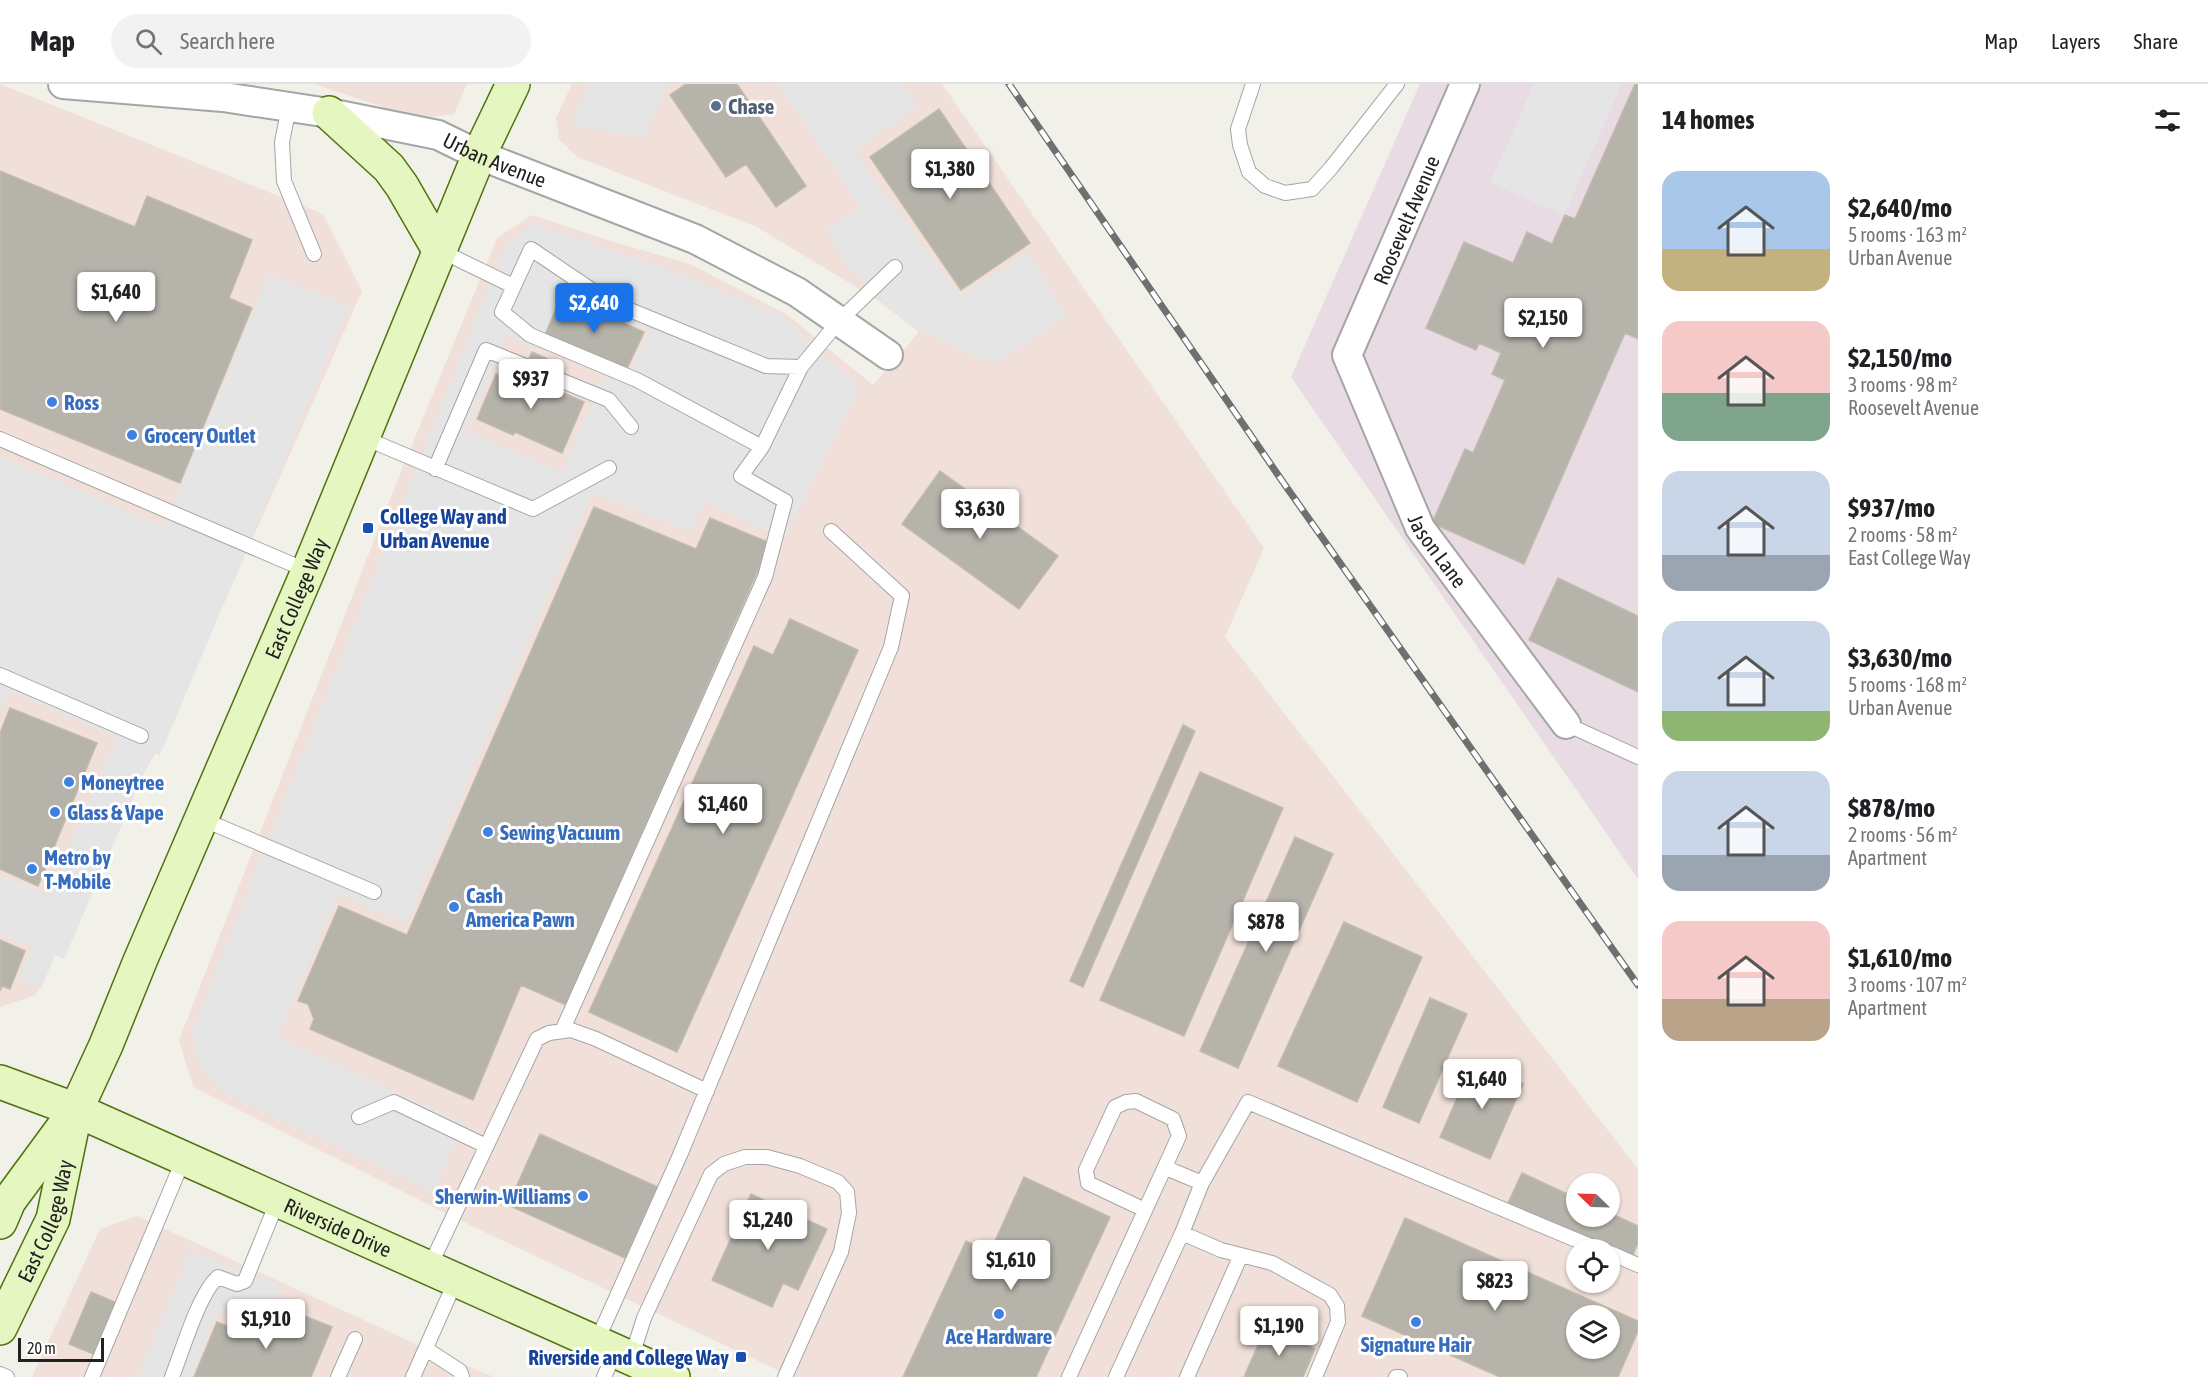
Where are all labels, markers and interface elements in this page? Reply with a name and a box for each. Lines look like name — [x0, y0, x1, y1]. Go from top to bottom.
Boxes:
search box — [111, 14, 531, 68]
text: Map — [30, 25, 75, 57]
icon: search — [132, 25, 165, 58]
text: Search here — [180, 28, 275, 54]
text: Map — [1984, 29, 2018, 53]
text: Layers — [2051, 29, 2101, 53]
text: Share — [2134, 29, 2178, 53]
place label: Chase — [728, 94, 774, 118]
marker: Chase — [709, 99, 723, 113]
icon: filters — [2151, 104, 2184, 137]
text: 14 homes — [1662, 105, 1755, 135]
street label: Urban Avenue — [439, 127, 550, 192]
pin: $1,380 — [901, 149, 999, 200]
street label: Roosevelt Avenue — [1368, 152, 1444, 288]
text: $1,380 — [925, 157, 975, 180]
text: $2,640/mo — [1848, 193, 1952, 223]
icon: home — [1710, 195, 1782, 267]
text: 5 rooms · 163 m² — [1848, 223, 1967, 246]
text: Urban Avenue — [1848, 246, 1952, 269]
pin: $1,640 — [67, 272, 165, 323]
text: $1,640 — [91, 280, 141, 303]
pin: $2,640 — [545, 283, 643, 334]
text: $2,640 — [569, 291, 619, 314]
pin: $2,150 — [1494, 298, 1592, 349]
text: $2,150 — [1518, 306, 1568, 329]
text: $2,150/mo — [1848, 343, 1952, 373]
icon: home — [1710, 345, 1782, 417]
pin: $937 — [495, 359, 567, 410]
text: $937 — [513, 367, 549, 390]
text: 3 rooms · 98 m² — [1848, 373, 1958, 396]
place label: Ross — [64, 390, 100, 414]
marker: Ross — [45, 395, 59, 409]
text: Roosevelt Avenue — [1848, 396, 1979, 419]
place label: Grocery Outlet — [144, 423, 256, 447]
marker: Grocery Outlet — [125, 428, 139, 442]
pin: $3,630 — [931, 489, 1029, 540]
text: $937/mo — [1848, 493, 1935, 523]
icon: home — [1710, 495, 1782, 567]
text: $3,630 — [955, 497, 1005, 520]
place label: College Way and Urban Avenue — [380, 504, 507, 552]
street label: Jason Lane — [1404, 511, 1472, 592]
marker: College Way and Urban Avenue — [361, 521, 375, 535]
text: 2 rooms · 58 m² — [1848, 523, 1958, 546]
street label: East College Way — [260, 534, 332, 662]
text: East College Way — [1848, 546, 1971, 569]
text: $3,630/mo — [1848, 643, 1952, 673]
icon: home — [1710, 645, 1782, 717]
text: 5 rooms · 168 m² — [1848, 673, 1967, 696]
text: Urban Avenue — [1848, 696, 1952, 719]
place label: Moneytree — [81, 770, 164, 794]
marker: Moneytree — [62, 775, 76, 789]
pin: $1,460 — [674, 784, 772, 835]
text: $1,460 — [698, 792, 748, 815]
text: $878/mo — [1848, 793, 1935, 823]
icon: home — [1710, 795, 1782, 867]
place label: Glass & Vape — [67, 800, 164, 824]
marker: Glass & Vape — [48, 805, 62, 819]
place label: Sewing Vacuum — [500, 820, 620, 844]
text: 2 rooms · 56 m² — [1848, 823, 1958, 846]
marker: Sewing Vacuum — [481, 825, 495, 839]
place label: Metro by T-Mobile — [44, 845, 111, 893]
text: Apartment — [1848, 846, 1927, 869]
marker: Metro by T-Mobile — [25, 862, 39, 876]
place label: Cash America Pawn — [465, 883, 575, 931]
marker: Cash America Pawn — [447, 900, 461, 914]
pin: $878 — [1230, 902, 1302, 953]
text: $878 — [1248, 910, 1284, 933]
text: $1,610/mo — [1848, 943, 1952, 973]
icon: home — [1710, 945, 1782, 1017]
text: 3 rooms · 107 m² — [1848, 973, 1967, 996]
text: Apartment — [1848, 996, 1927, 1019]
pin: $1,640 — [1433, 1059, 1531, 1110]
text: $1,640 — [1457, 1067, 1507, 1090]
street label: East College Way — [12, 1157, 77, 1286]
north arrow — [1566, 1173, 1620, 1227]
map controls — [1566, 1173, 1620, 1359]
place label: Sherwin-Williams — [435, 1184, 572, 1208]
marker: Sherwin-Williams — [576, 1189, 590, 1203]
street label: Riverside Drive — [281, 1193, 395, 1262]
pin: $1,240 — [719, 1200, 817, 1251]
text: $1,240 — [743, 1208, 793, 1231]
button: locate — [1566, 1239, 1620, 1293]
pin: $1,610 — [962, 1240, 1060, 1291]
text: $1,610 — [986, 1248, 1036, 1271]
pin: $823 — [1459, 1261, 1531, 1312]
text: $823 — [1477, 1269, 1513, 1292]
pin: $1,910 — [217, 1299, 315, 1350]
button: layers — [1566, 1305, 1620, 1359]
pin: $1,190 — [1230, 1306, 1328, 1357]
text: $1,910 — [241, 1307, 291, 1330]
marker: Ace Hardware — [992, 1307, 1006, 1321]
text: $1,190 — [1254, 1314, 1304, 1337]
marker: Signature Hair — [1409, 1315, 1423, 1329]
place label: Ace Hardware — [945, 1324, 1052, 1348]
place label: Signature Hair — [1361, 1332, 1472, 1356]
scale bar — [18, 1335, 104, 1362]
text: 20 m — [27, 1339, 56, 1357]
place label: Riverside and College Way — [528, 1345, 729, 1369]
marker: Riverside and College Way — [734, 1350, 748, 1364]

